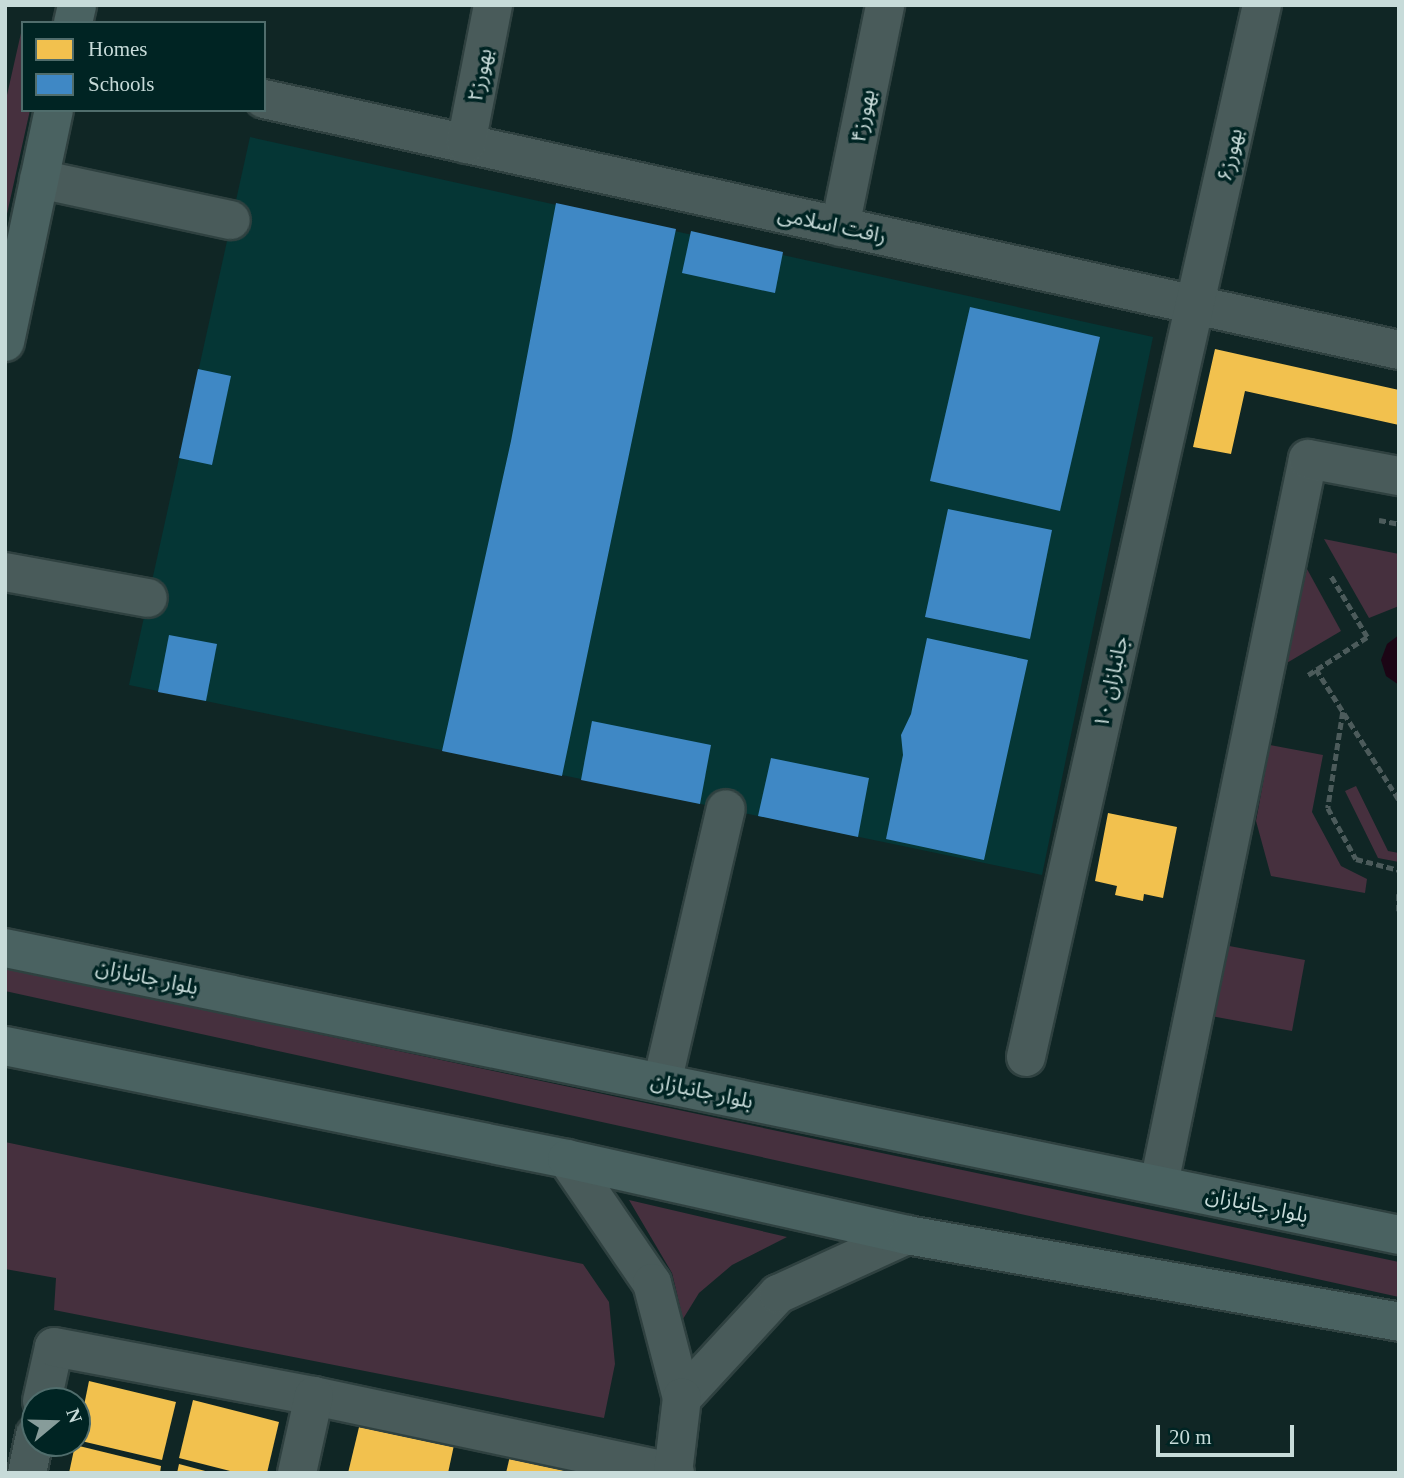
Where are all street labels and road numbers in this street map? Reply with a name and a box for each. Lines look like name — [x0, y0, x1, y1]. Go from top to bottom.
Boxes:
street label: بهورز۲ — [463, 46, 497, 104]
street label: بهورز۴ — [846, 87, 880, 145]
street label: بهورز۶ — [1212, 126, 1248, 184]
street label: رافت اسلامی — [775, 201, 889, 249]
street label: جانبازان ۱۰ — [1088, 634, 1134, 730]
street label: بلوار جانبازان — [94, 954, 200, 1000]
street label: بلوار جانبازان — [649, 1068, 755, 1114]
street label: بلوار جانبازان — [1204, 1182, 1310, 1228]

